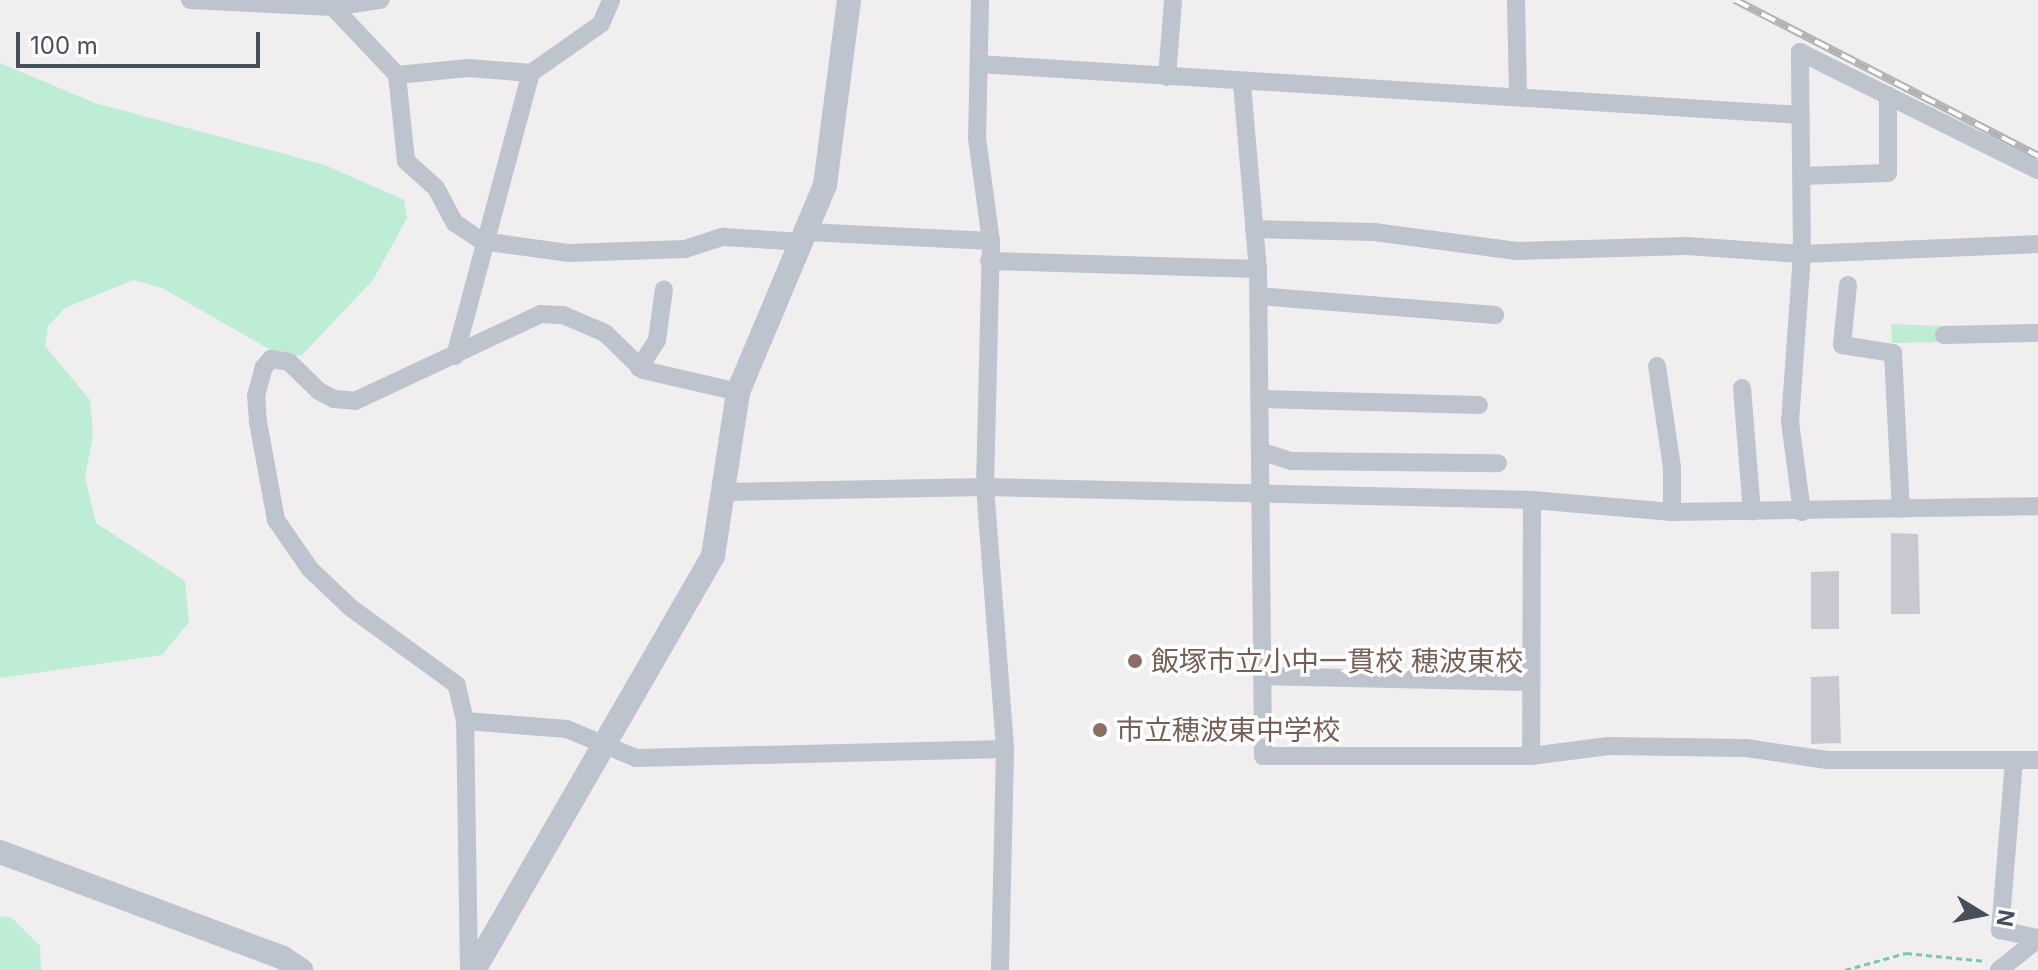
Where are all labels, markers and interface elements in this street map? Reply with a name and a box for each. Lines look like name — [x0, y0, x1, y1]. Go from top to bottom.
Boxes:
scale bar — [20, 16, 264, 66]
text: 100 m — [30, 31, 98, 60]
place label: 飯塚市立小中一貫校 穂波東校 — [1151, 644, 1523, 678]
marker: 飯塚市立小中一貫校 穂波東校 — [1126, 652, 1144, 670]
place label: 市立穂波東中学校 — [1116, 713, 1340, 747]
marker: 市立穂波東中学校 — [1091, 721, 1109, 739]
north arrow — [1942, 874, 2022, 954]
text: N — [1991, 908, 2020, 929]

